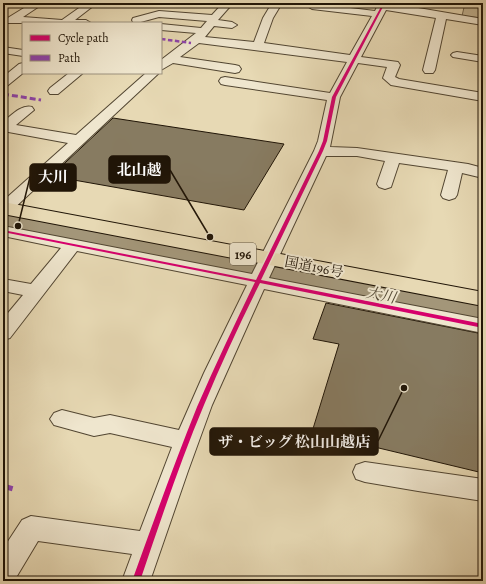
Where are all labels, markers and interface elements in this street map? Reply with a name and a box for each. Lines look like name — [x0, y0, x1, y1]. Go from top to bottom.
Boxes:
legend — [22, 22, 162, 74]
text: Cycle path — [58, 30, 109, 46]
text: Path — [58, 50, 81, 66]
callout: 北山越 — [109, 156, 170, 183]
text: 北山越 — [116, 160, 162, 180]
callout: 大川 — [30, 164, 76, 191]
text: 大川 — [38, 167, 68, 187]
road number: 196 — [230, 243, 256, 265]
street label: 国道196号 — [283, 252, 345, 282]
water label: 大川 — [364, 282, 400, 308]
callout: ザ・ビッグ 松山山越店 — [210, 428, 378, 455]
text: ザ・ビッグ 松山山越店 — [218, 432, 370, 452]

